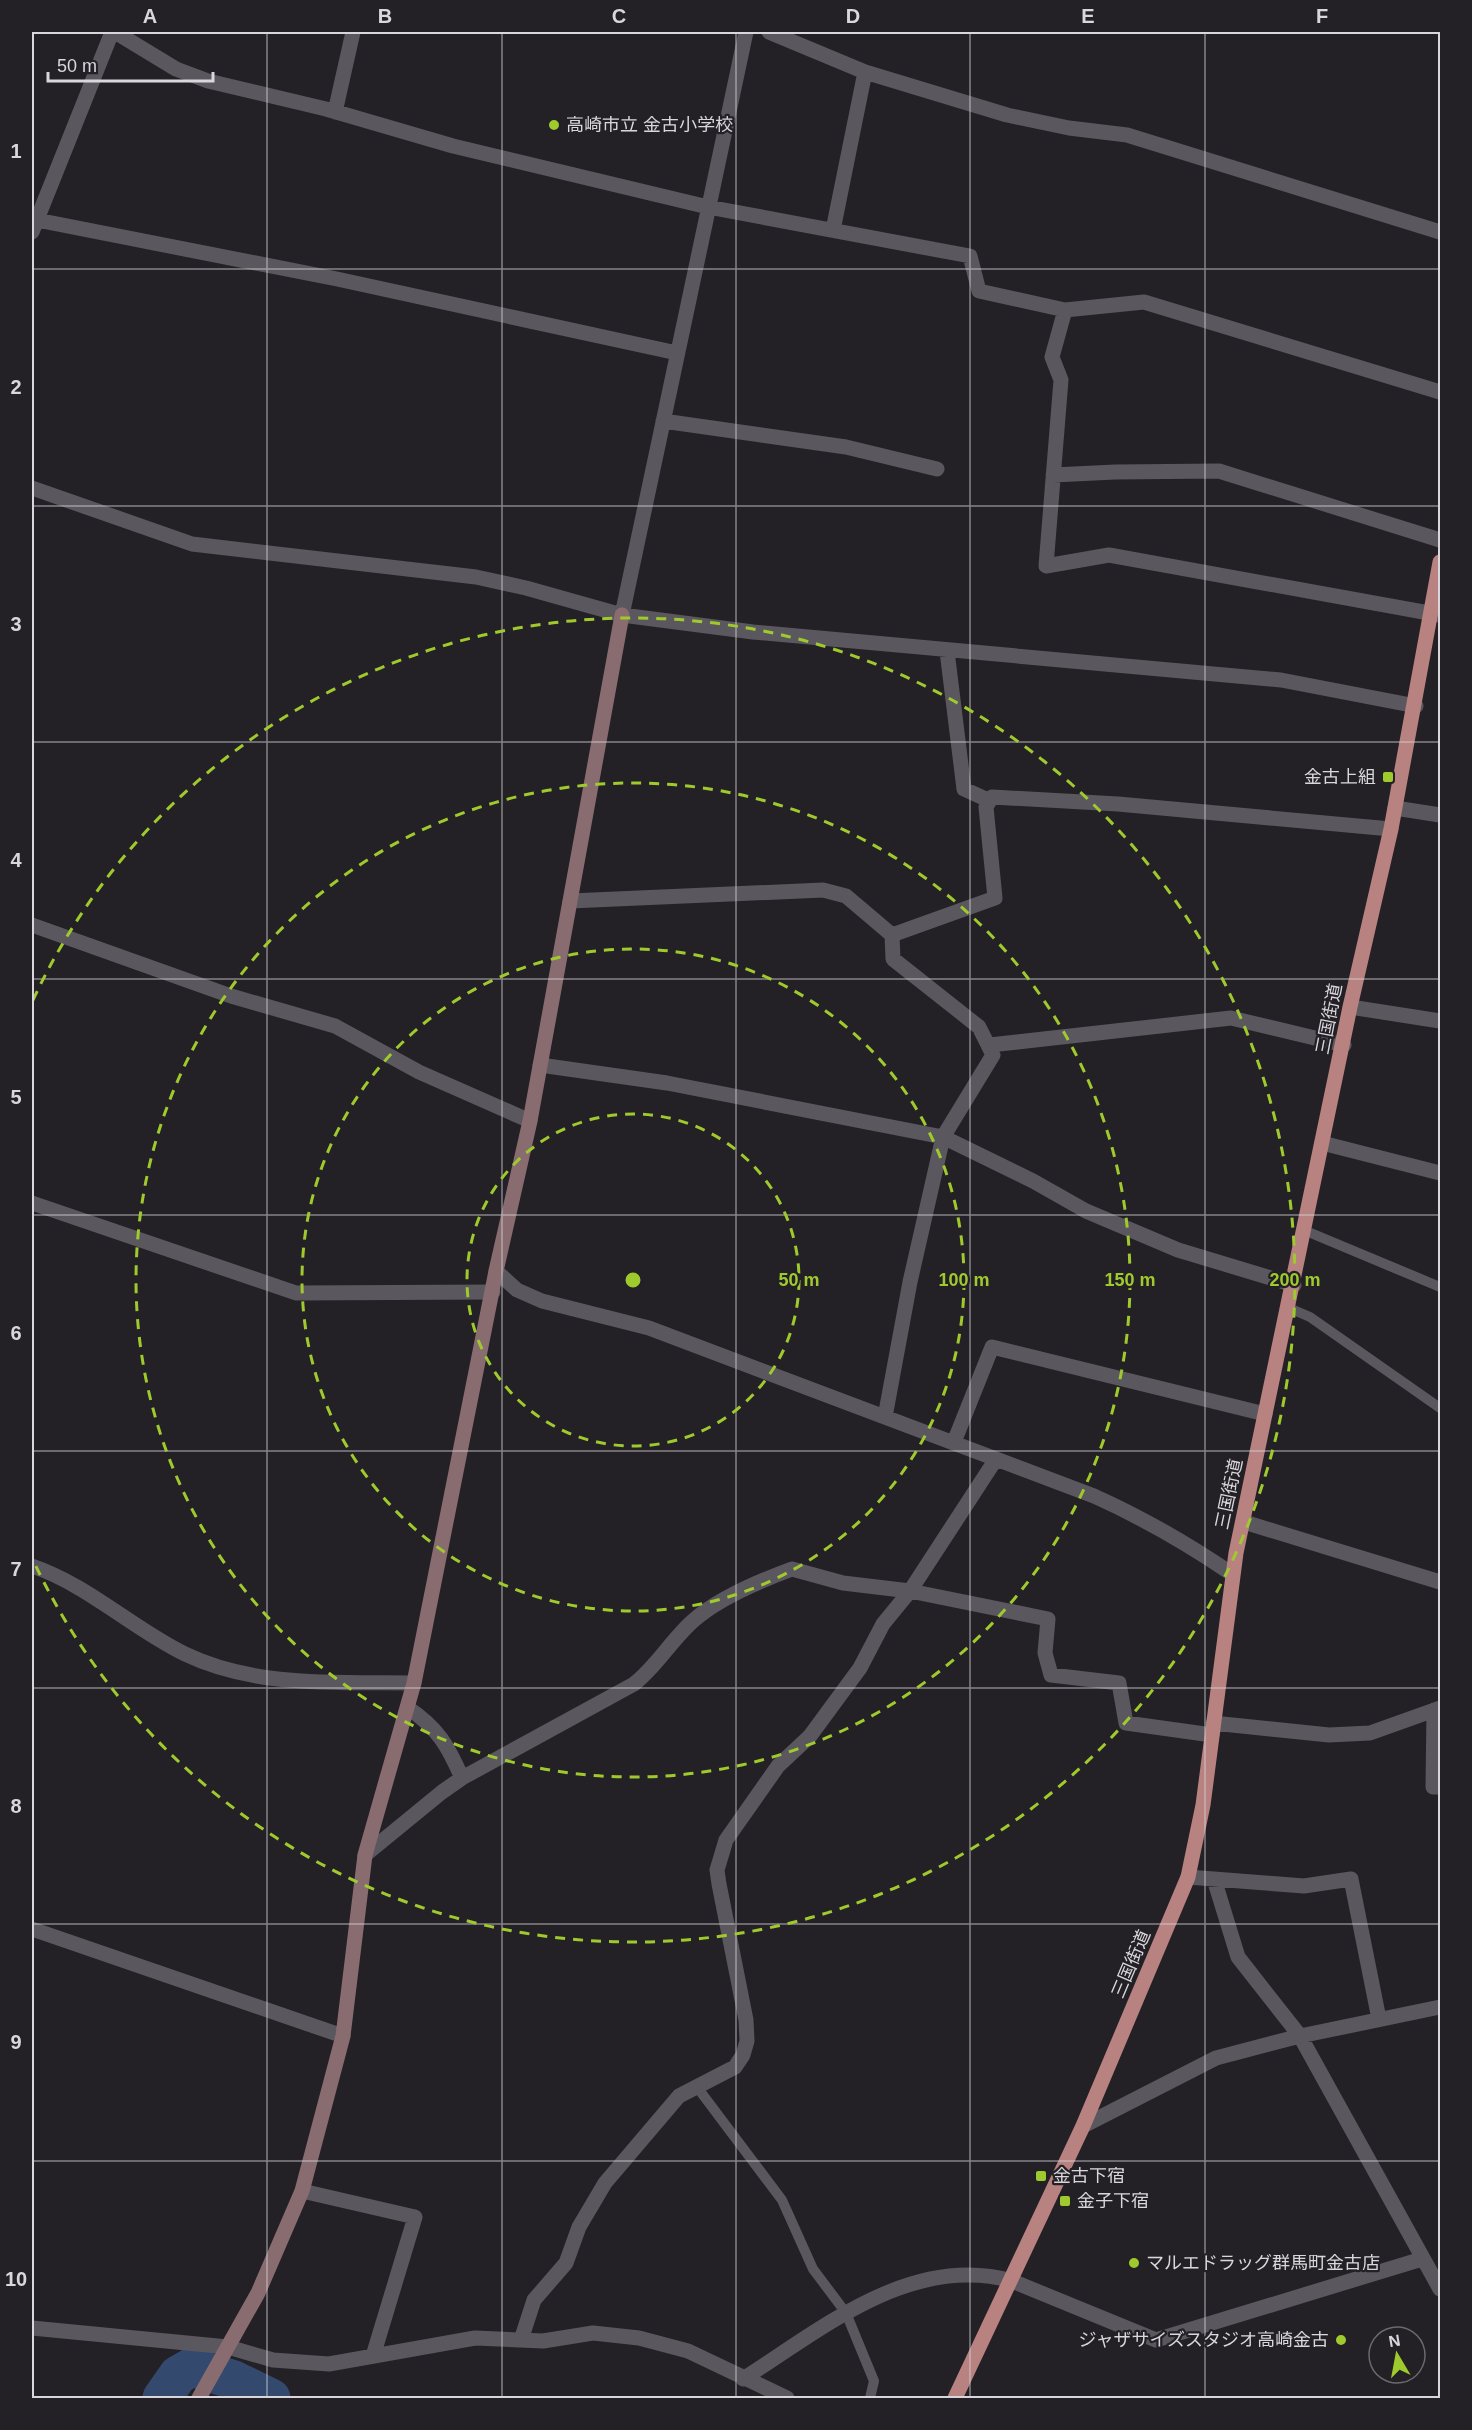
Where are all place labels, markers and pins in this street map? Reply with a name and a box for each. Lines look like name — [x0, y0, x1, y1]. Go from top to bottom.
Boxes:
place label: 高崎市立 金古小学校 — [566, 115, 733, 135]
marker: 高崎市立 金古小学校 — [547, 118, 561, 132]
place label: 金古上組 — [1304, 767, 1376, 787]
marker: 金古上組 — [1381, 770, 1395, 784]
centre of rings — [623, 1270, 643, 1290]
place label: 金古下宿 — [1053, 2166, 1125, 2186]
marker: 金古下宿 — [1034, 2169, 1048, 2183]
place label: 金子下宿 — [1077, 2191, 1149, 2211]
marker: 金子下宿 — [1058, 2194, 1072, 2208]
place label: マルエドラッグ群馬町金古店 — [1146, 2253, 1380, 2273]
marker: マルエドラッグ群馬町金古店 — [1127, 2256, 1141, 2270]
place label: ジャザサイズスタジオ高崎金古 — [1078, 2330, 1329, 2350]
marker: ジャザサイズスタジオ高崎金古 — [1334, 2333, 1348, 2347]

